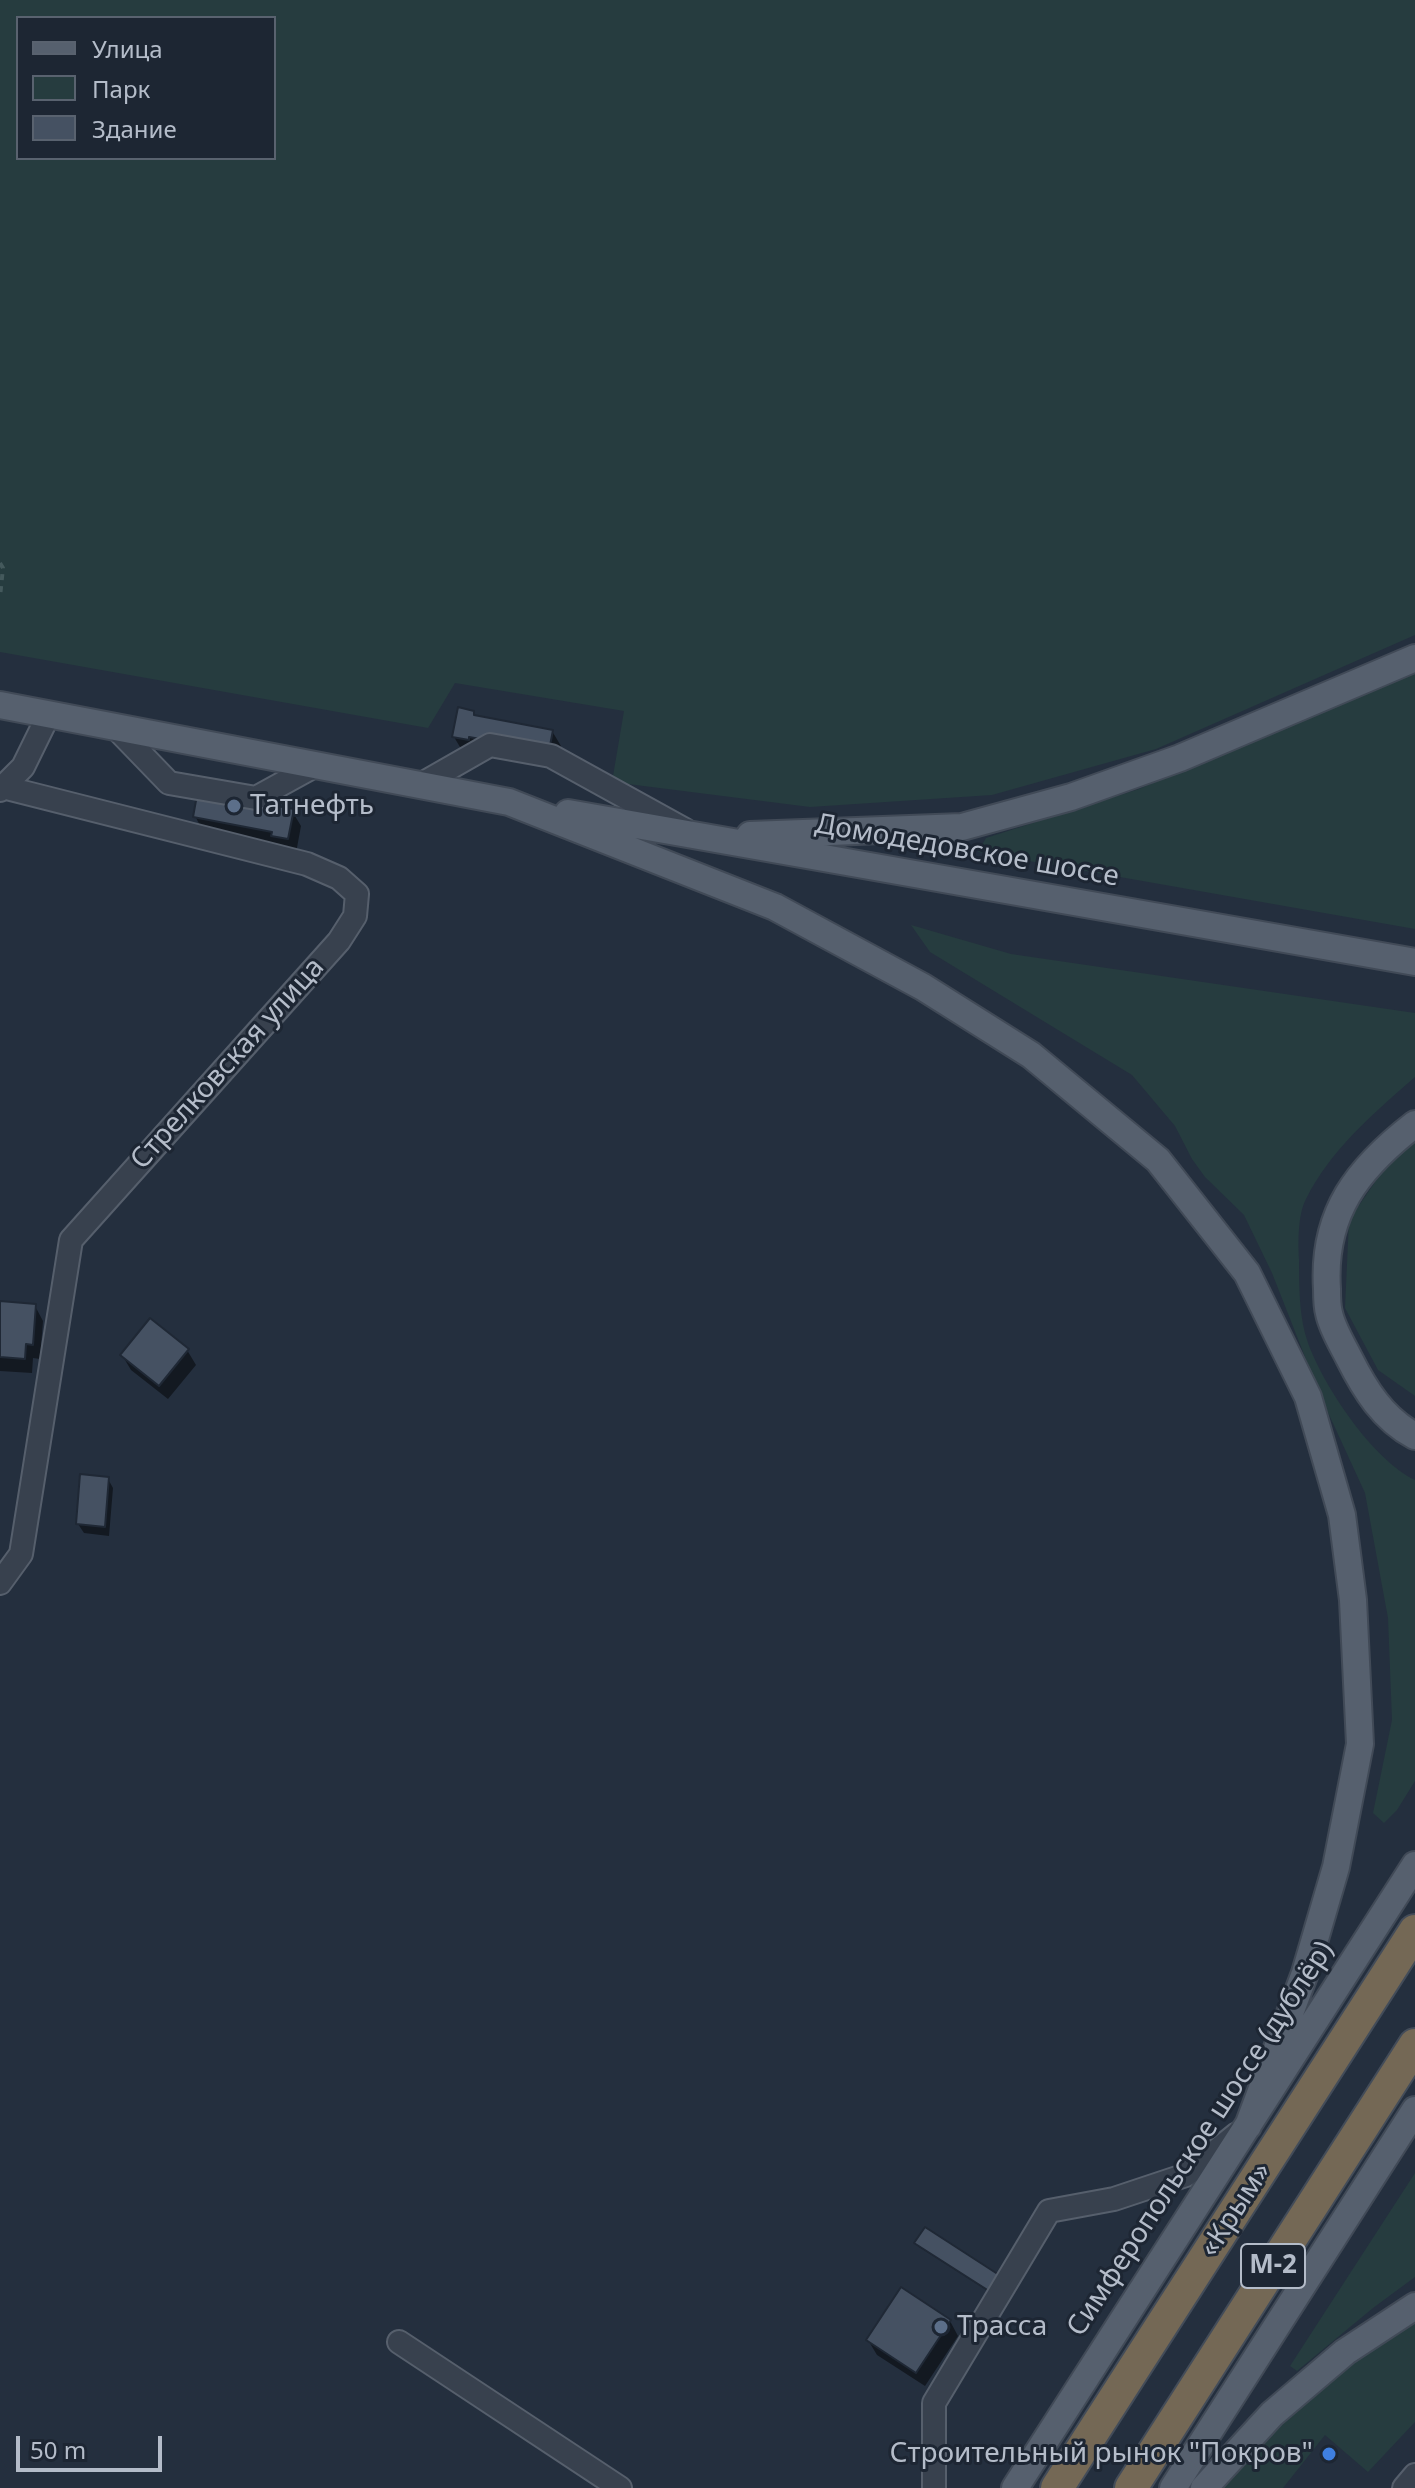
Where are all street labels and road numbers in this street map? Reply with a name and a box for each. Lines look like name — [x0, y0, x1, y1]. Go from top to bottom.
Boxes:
street label: Домодедовское шоссе — [812, 808, 1122, 894]
street label: Стрелковская улица — [124, 951, 332, 1177]
street label: Симферопольское шоссе (дублёр) — [1060, 1935, 1342, 2343]
street label: «Крым» — [1193, 2156, 1279, 2264]
road number: М-2 — [1241, 2244, 1305, 2288]

